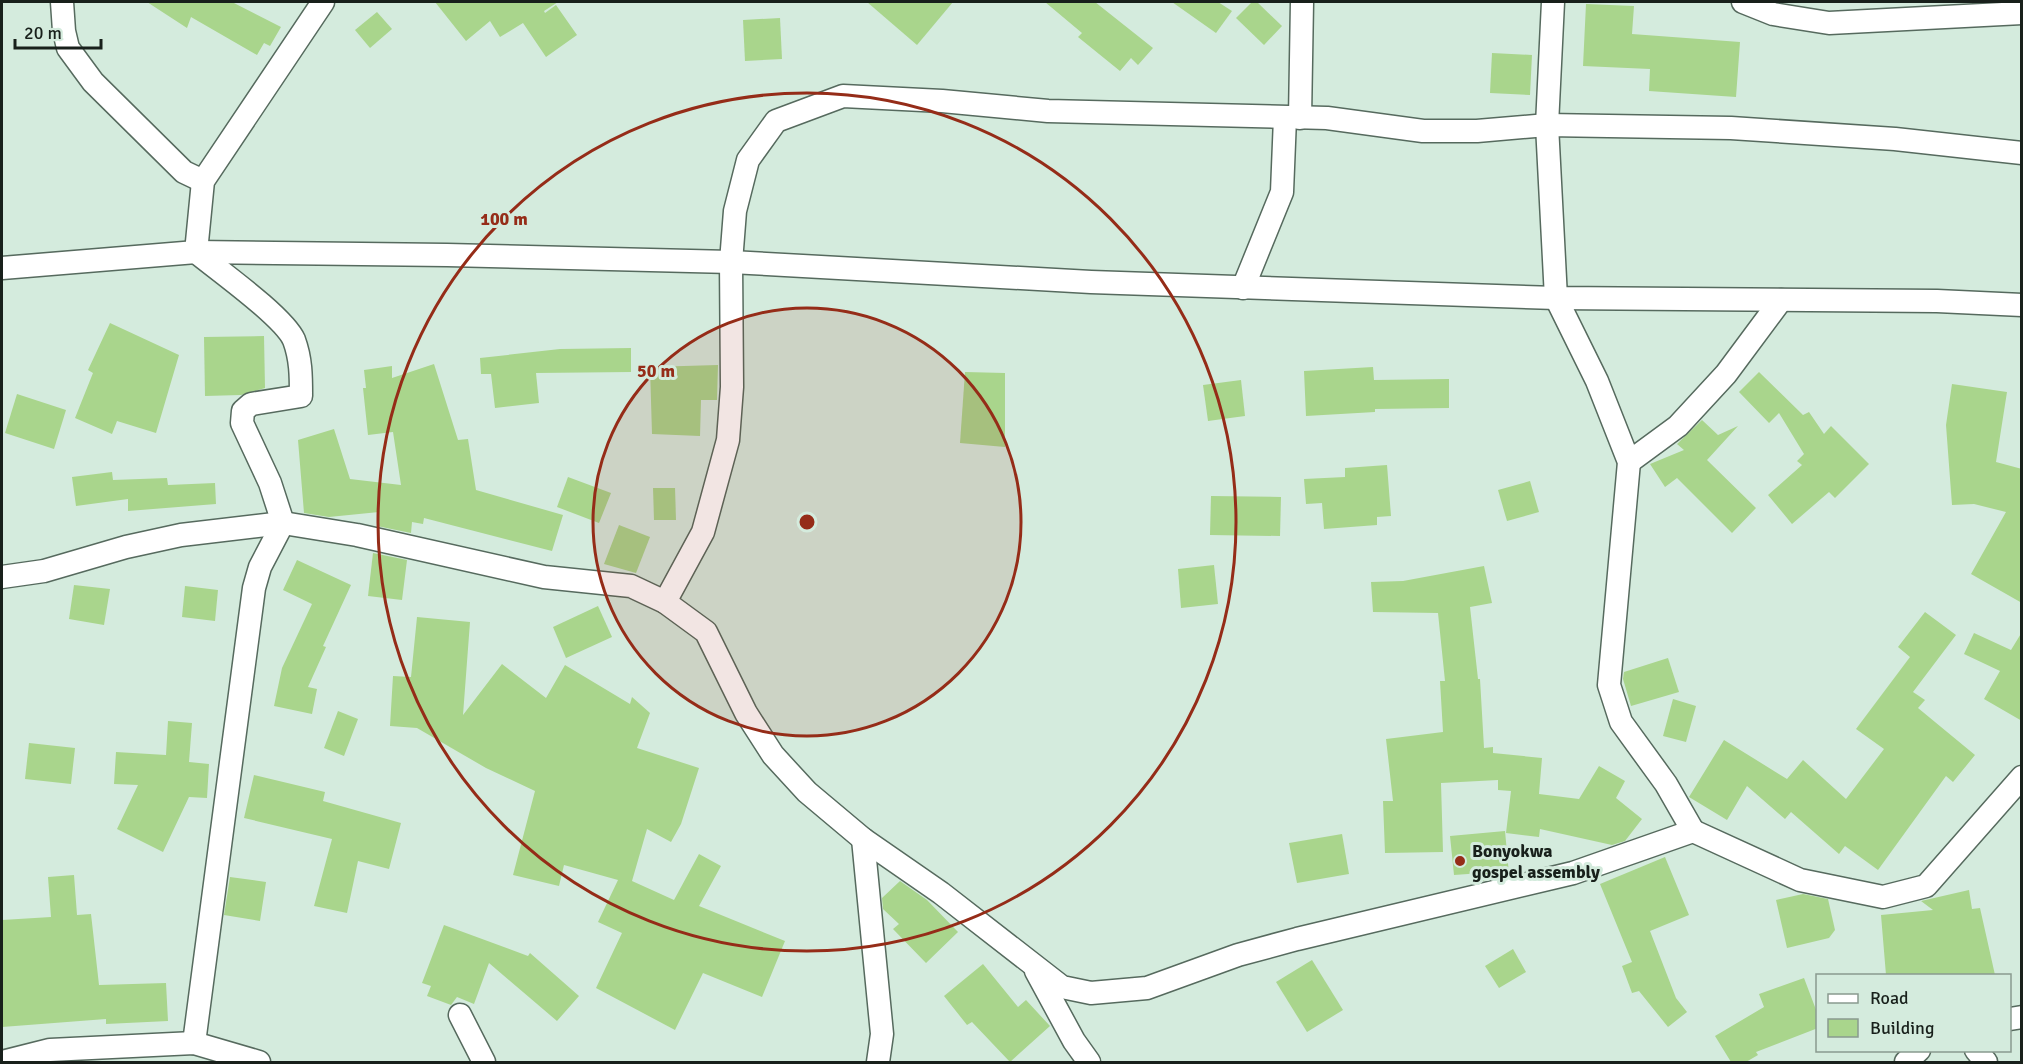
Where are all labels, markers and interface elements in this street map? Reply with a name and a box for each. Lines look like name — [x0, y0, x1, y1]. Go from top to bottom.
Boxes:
scale bar — [15, 12, 100, 50]
text: 20 m — [24, 22, 62, 44]
text: 100 m — [480, 208, 528, 230]
text: 50 m — [637, 360, 675, 382]
centre of rings — [797, 512, 817, 532]
place label: Bonyokwa gospel assembly — [1472, 840, 1600, 883]
marker: Bonyokwa gospel assembly — [1453, 854, 1467, 868]
legend — [1816, 974, 2011, 1052]
text: Road — [1870, 987, 1909, 1009]
text: Building — [1870, 1017, 1934, 1039]

